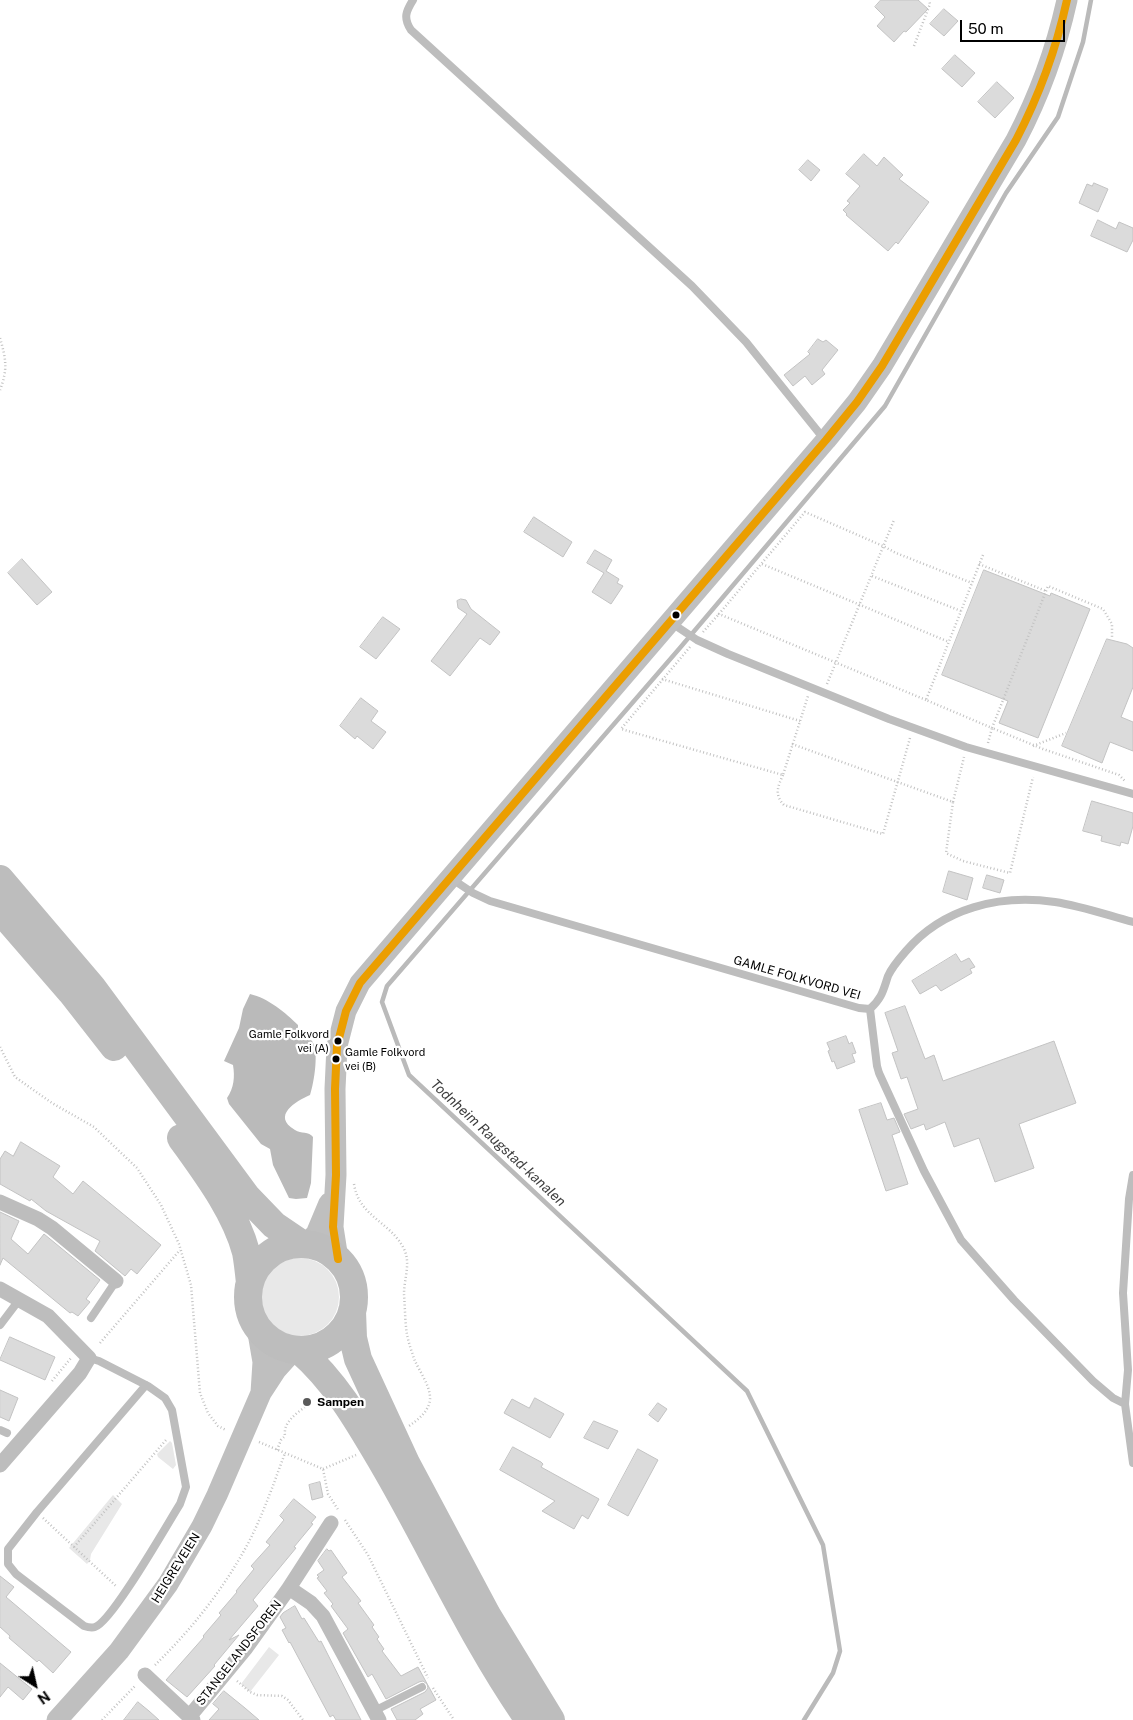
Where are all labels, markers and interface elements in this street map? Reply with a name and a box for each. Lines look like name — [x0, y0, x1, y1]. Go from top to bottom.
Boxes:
scale bar — [963, 10, 1068, 42]
text: 50 m — [968, 20, 1003, 37]
unlabelled marker — [671, 610, 681, 620]
street label: GAMLE FOLKVORD VEI — [732, 953, 862, 1003]
place label: Gamle Folkvord vei (A) — [249, 1028, 329, 1054]
marker: Gamle Folkvord vei (A) — [333, 1036, 343, 1046]
place label: Gamle Folkvord vei (B) — [345, 1046, 425, 1072]
marker: Gamle Folkvord vei (B) — [331, 1054, 341, 1064]
water label: Todnheim Raugstad-kanalen — [427, 1076, 569, 1210]
place label: Sampen — [317, 1395, 364, 1409]
marker: Sampen — [301, 1396, 313, 1408]
street label: HEIGREVEIEN — [149, 1530, 203, 1606]
street label: STANGELANDSFOREN — [194, 1598, 284, 1708]
north arrow — [10, 1660, 60, 1710]
text: N — [35, 1688, 53, 1707]

